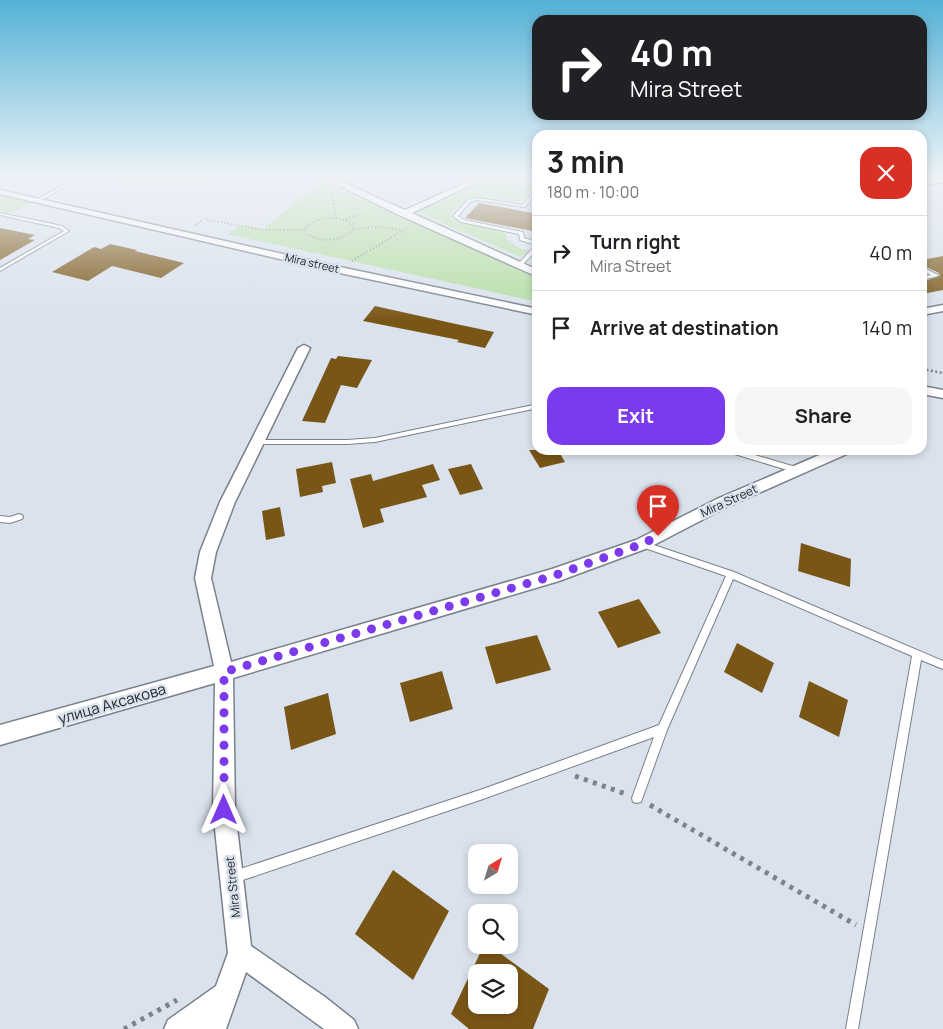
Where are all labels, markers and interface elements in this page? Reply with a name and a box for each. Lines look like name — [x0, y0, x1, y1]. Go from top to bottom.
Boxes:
text: 40 m — [630, 29, 713, 77]
icon: right — [547, 35, 612, 100]
text: Mira Street — [630, 74, 742, 104]
text: 3 min — [547, 141, 625, 182]
button: close — [860, 147, 912, 199]
text: 180 m · 10:00 — [547, 181, 639, 203]
text: Turn right — [590, 229, 680, 255]
icon: right — [547, 239, 575, 267]
text: 40 m — [869, 240, 912, 266]
street label: Mira street — [284, 249, 341, 276]
text: Mira Street — [590, 255, 672, 277]
icon: arrive — [547, 314, 575, 342]
text: Arrive at destination — [590, 315, 779, 341]
text: 140 m — [862, 315, 912, 341]
button: Exit — [547, 387, 725, 445]
button: Share — [735, 387, 912, 445]
street label: Mira Street — [697, 480, 760, 521]
pin — [637, 485, 679, 536]
icon: arrive — [644, 492, 672, 520]
street label: улица Аксакова — [55, 678, 168, 729]
position arrow — [197, 783, 249, 835]
north arrow — [468, 844, 518, 894]
map controls — [468, 844, 518, 1014]
street label: Mira Street — [221, 856, 244, 918]
button: search — [468, 904, 518, 954]
button: layers — [468, 964, 518, 1014]

